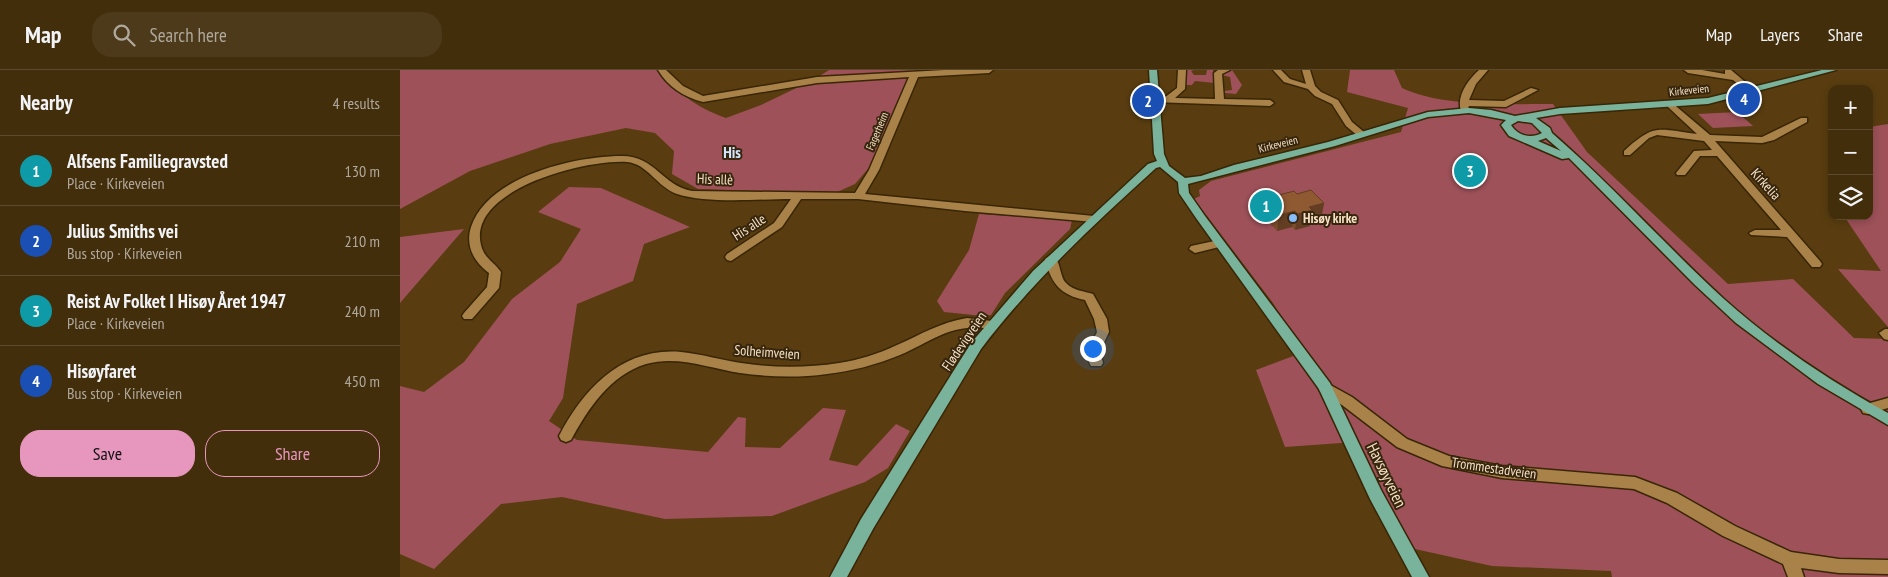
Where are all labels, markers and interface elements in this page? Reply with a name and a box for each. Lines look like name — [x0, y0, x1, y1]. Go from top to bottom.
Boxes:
search box — [92, 12, 442, 57]
text: Map — [25, 19, 62, 50]
icon: search — [110, 21, 138, 49]
text: Search here — [150, 23, 227, 47]
text: Map — [1706, 23, 1732, 46]
text: Layers — [1760, 23, 1800, 46]
text: Share — [1828, 23, 1863, 46]
pin: 4 — [1728, 80, 1760, 118]
street label: Kirkeveien — [1668, 81, 1710, 99]
pin: 2 — [1132, 82, 1164, 120]
map controls — [1828, 85, 1873, 220]
button: + — [1828, 85, 1873, 130]
text: Nearby — [20, 89, 73, 116]
text: 4 results — [333, 93, 380, 113]
street label: Fagerheim — [863, 110, 891, 152]
button: − — [1828, 130, 1873, 175]
street label: Kirkeveien — [1257, 132, 1299, 156]
district label: His — [723, 142, 741, 162]
text: Alfsens Familiegravsted — [67, 149, 228, 173]
pin: 3 — [1454, 152, 1486, 190]
text: 1 — [32, 161, 40, 181]
text: 130 m — [345, 161, 380, 181]
street label: Kirkelia — [1747, 164, 1785, 204]
street label: His allè — [697, 169, 734, 189]
text: Place · Kirkeveien — [67, 173, 165, 193]
button: layers — [1828, 175, 1873, 220]
pin: 1 — [1250, 187, 1282, 225]
street label: His alle — [729, 209, 769, 244]
place label: Hisøy kirke — [1303, 209, 1357, 227]
marker: Hisøy kirke — [1287, 212, 1299, 224]
text: Julius Smiths vei — [67, 219, 178, 243]
text: 2 — [32, 231, 40, 251]
text: 210 m — [345, 231, 380, 251]
text: Bus stop · Kirkeveien — [67, 243, 182, 263]
text: Reist Av Folket I Hisøy Året 1947 — [67, 289, 286, 313]
text: 3 — [32, 301, 40, 321]
text: 240 m — [345, 301, 380, 321]
street label: Flødevigveien — [938, 308, 990, 374]
text: Place · Kirkeveien — [67, 313, 165, 333]
your location — [1080, 336, 1106, 362]
street label: Solheimveien — [734, 341, 800, 363]
text: Hisøyfaret — [67, 359, 136, 383]
text: 4 — [32, 371, 40, 391]
text: 450 m — [345, 371, 380, 391]
text: Bus stop · Kirkeveien — [67, 383, 182, 403]
button: Save — [20, 430, 195, 477]
button: Share — [205, 430, 380, 477]
street label: Havsøyveien — [1363, 439, 1411, 511]
street label: Trommestadveien — [1450, 453, 1538, 483]

